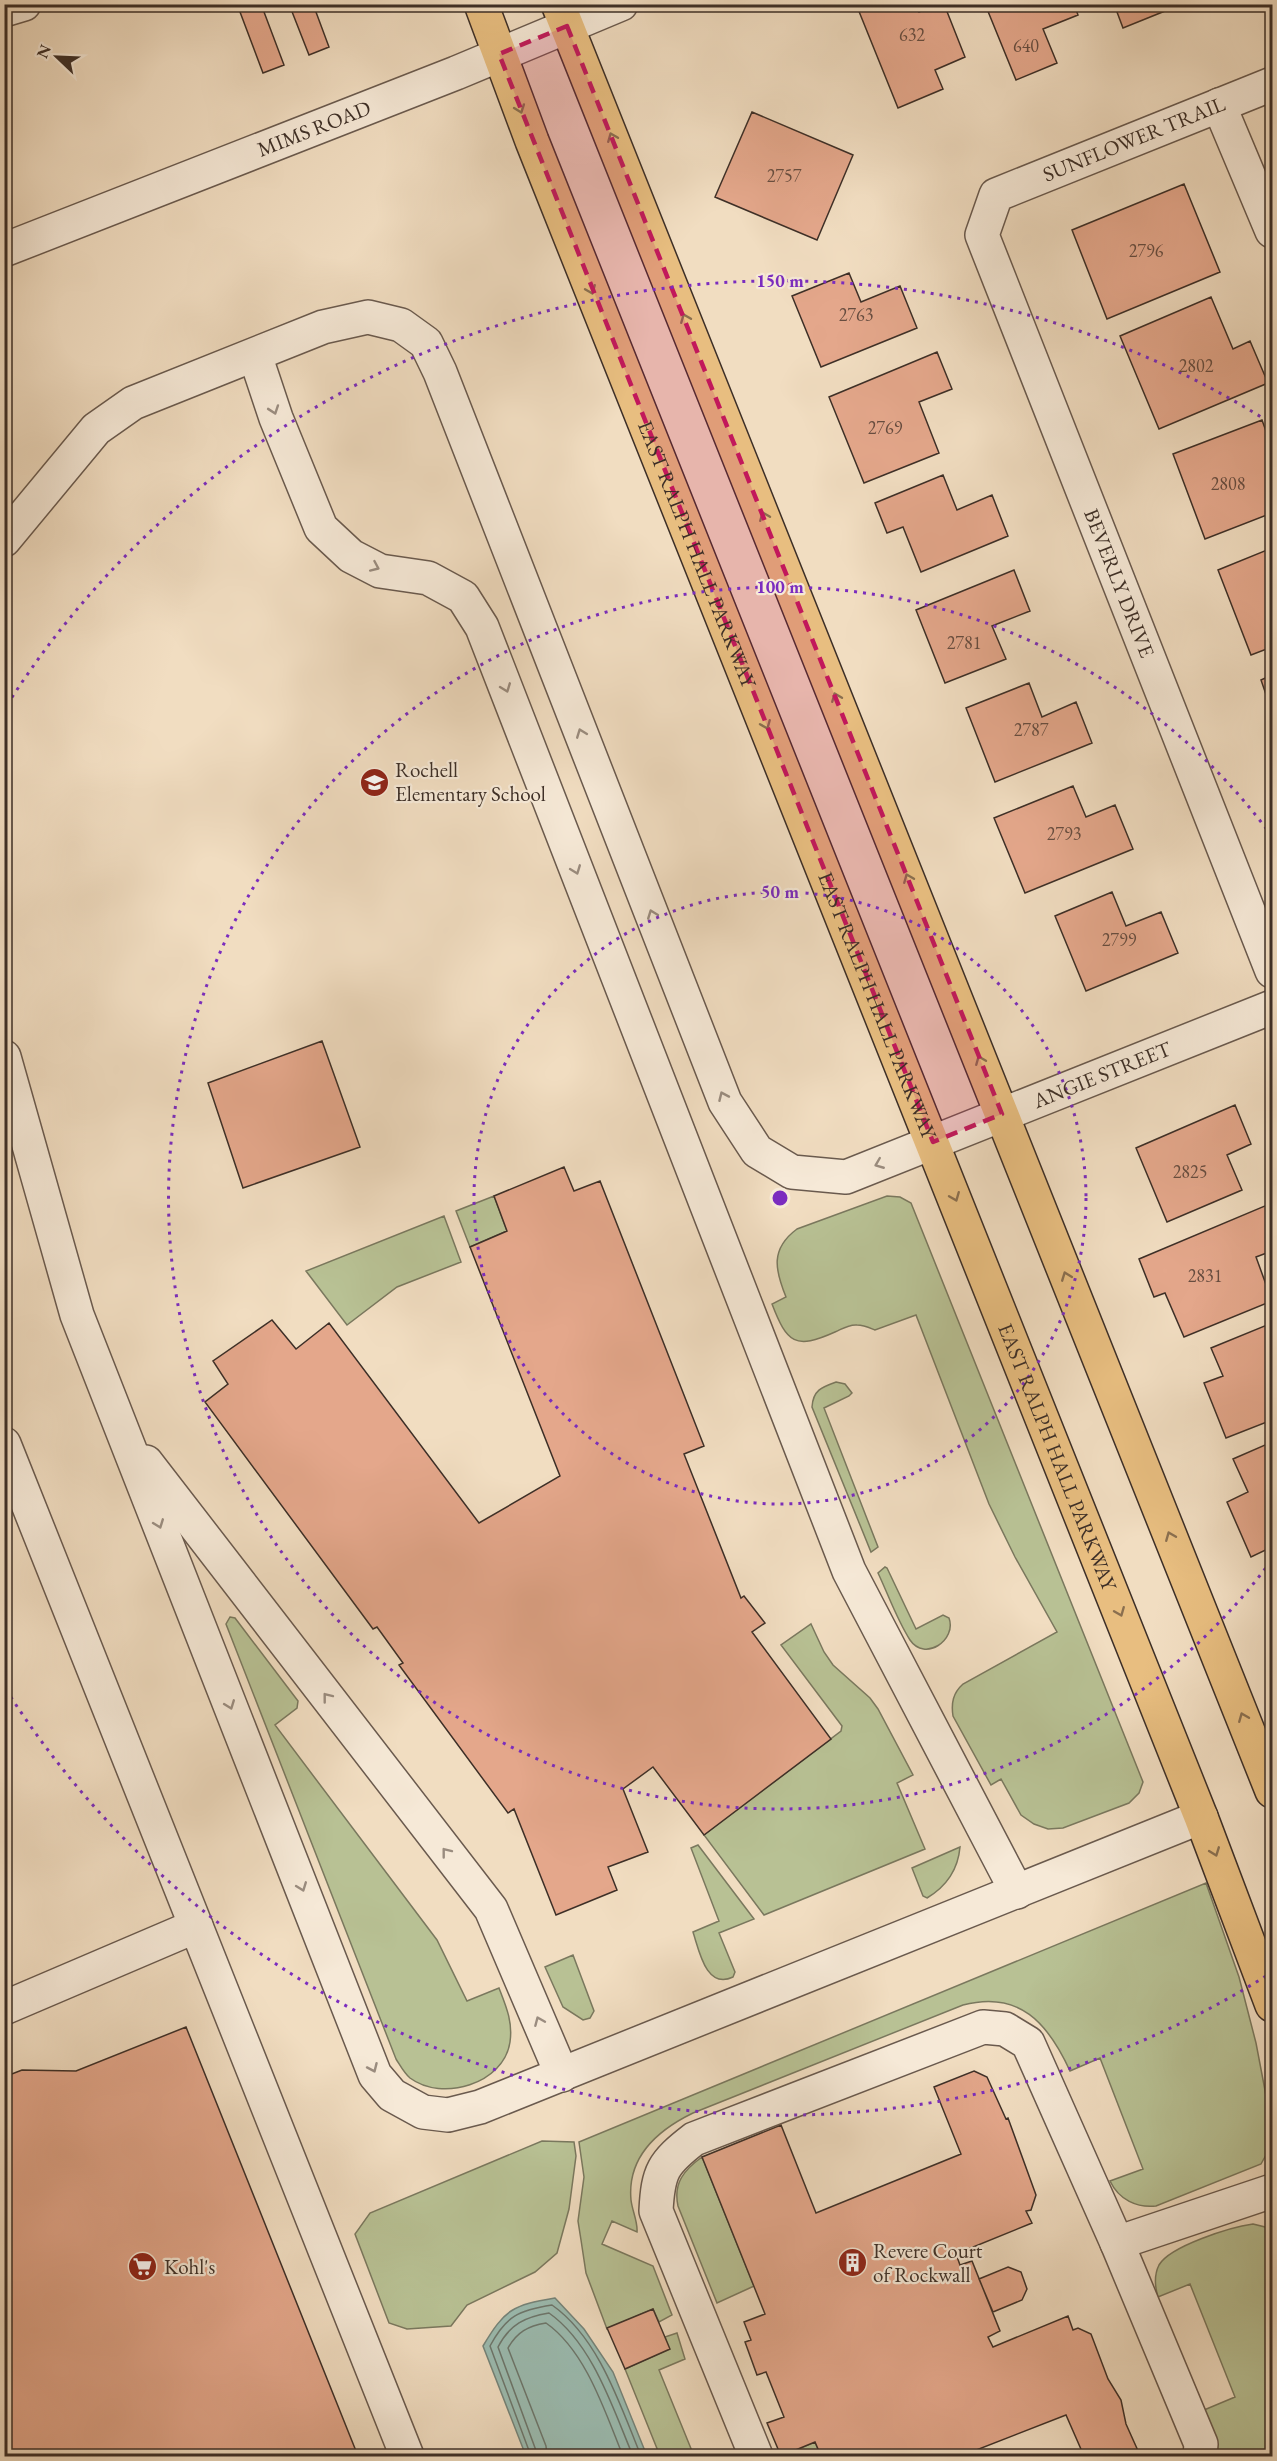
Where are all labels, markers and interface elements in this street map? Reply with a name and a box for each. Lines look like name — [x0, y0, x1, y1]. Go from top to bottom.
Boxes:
house number: 632 — [899, 23, 925, 46]
north arrow — [27, 27, 87, 87]
house number: 640 — [1013, 34, 1039, 57]
text: N — [31, 41, 56, 61]
street label: SUNFLOWER TRAIL — [1039, 89, 1230, 187]
street label: MIMS ROAD — [253, 94, 375, 163]
one-way arrow — [512, 103, 525, 114]
one-way arrow — [607, 133, 619, 144]
house number: 2757 — [767, 164, 802, 187]
house number: 2796 — [1129, 239, 1164, 262]
text: 150 m — [756, 269, 804, 292]
one-way arrow — [584, 285, 597, 295]
house number: 2763 — [839, 303, 873, 326]
one-way arrow — [680, 314, 692, 325]
house number: 2802 — [1179, 354, 1214, 377]
one-way arrow — [266, 404, 279, 415]
street label: EAST RALPH HALL PARKWAY — [632, 416, 763, 693]
house number: 2769 — [868, 416, 903, 439]
house number: 2808 — [1211, 472, 1245, 495]
street label: BEVERLY DRIVE — [1078, 505, 1161, 661]
one-way arrow — [759, 511, 771, 522]
one-way arrow — [369, 560, 380, 572]
text: 100 m — [756, 575, 804, 598]
house number: 2781 — [947, 631, 981, 654]
one-way arrow — [499, 682, 511, 693]
one-way arrow — [831, 692, 843, 703]
one-way arrow — [759, 718, 771, 729]
house number: 2787 — [1014, 718, 1049, 741]
one-way arrow — [576, 728, 588, 739]
place label: Rochell Elementary School — [395, 756, 546, 807]
school or university icon: Rochell Elementary School — [358, 766, 390, 798]
house number: 2793 — [1047, 822, 1081, 845]
one-way arrow — [569, 864, 582, 875]
street label: EAST RALPH HALL PARKWAY — [812, 868, 944, 1145]
one-way arrow — [903, 874, 915, 885]
text: 50 m — [761, 880, 799, 903]
one-way arrow — [647, 910, 659, 921]
house number: 2799 — [1102, 928, 1137, 951]
street label: ANGIE STREET — [1028, 1034, 1176, 1114]
one-way arrow — [975, 1055, 987, 1066]
one-way arrow — [718, 1091, 730, 1102]
one-way arrow — [874, 1157, 885, 1169]
house number: 2825 — [1173, 1160, 1207, 1183]
centre of rings — [770, 1188, 790, 1208]
one-way arrow — [948, 1191, 960, 1202]
house number: 2831 — [1188, 1264, 1222, 1287]
one-way arrow — [1060, 1271, 1073, 1282]
street label: EAST RALPH HALL PARKWAY — [992, 1319, 1124, 1596]
one-way arrow — [152, 1518, 164, 1529]
one-way arrow — [1165, 1531, 1177, 1542]
one-way arrow — [1113, 1606, 1125, 1617]
one-way arrow — [324, 1693, 335, 1704]
one-way arrow — [223, 1699, 236, 1710]
one-way arrow — [1238, 1712, 1250, 1723]
one-way arrow — [1208, 1846, 1220, 1857]
one-way arrow — [442, 1847, 453, 1858]
one-way arrow — [295, 1881, 307, 1892]
one-way arrow — [535, 2017, 547, 2028]
one-way arrow — [366, 2062, 378, 2073]
place label: Revere Court of Rockwall — [873, 2237, 983, 2288]
building icon: Revere Court of Rockwall — [836, 2247, 868, 2279]
supermarket icon: Kohl's — [127, 2251, 159, 2283]
place label: Kohl's — [164, 2253, 215, 2280]

